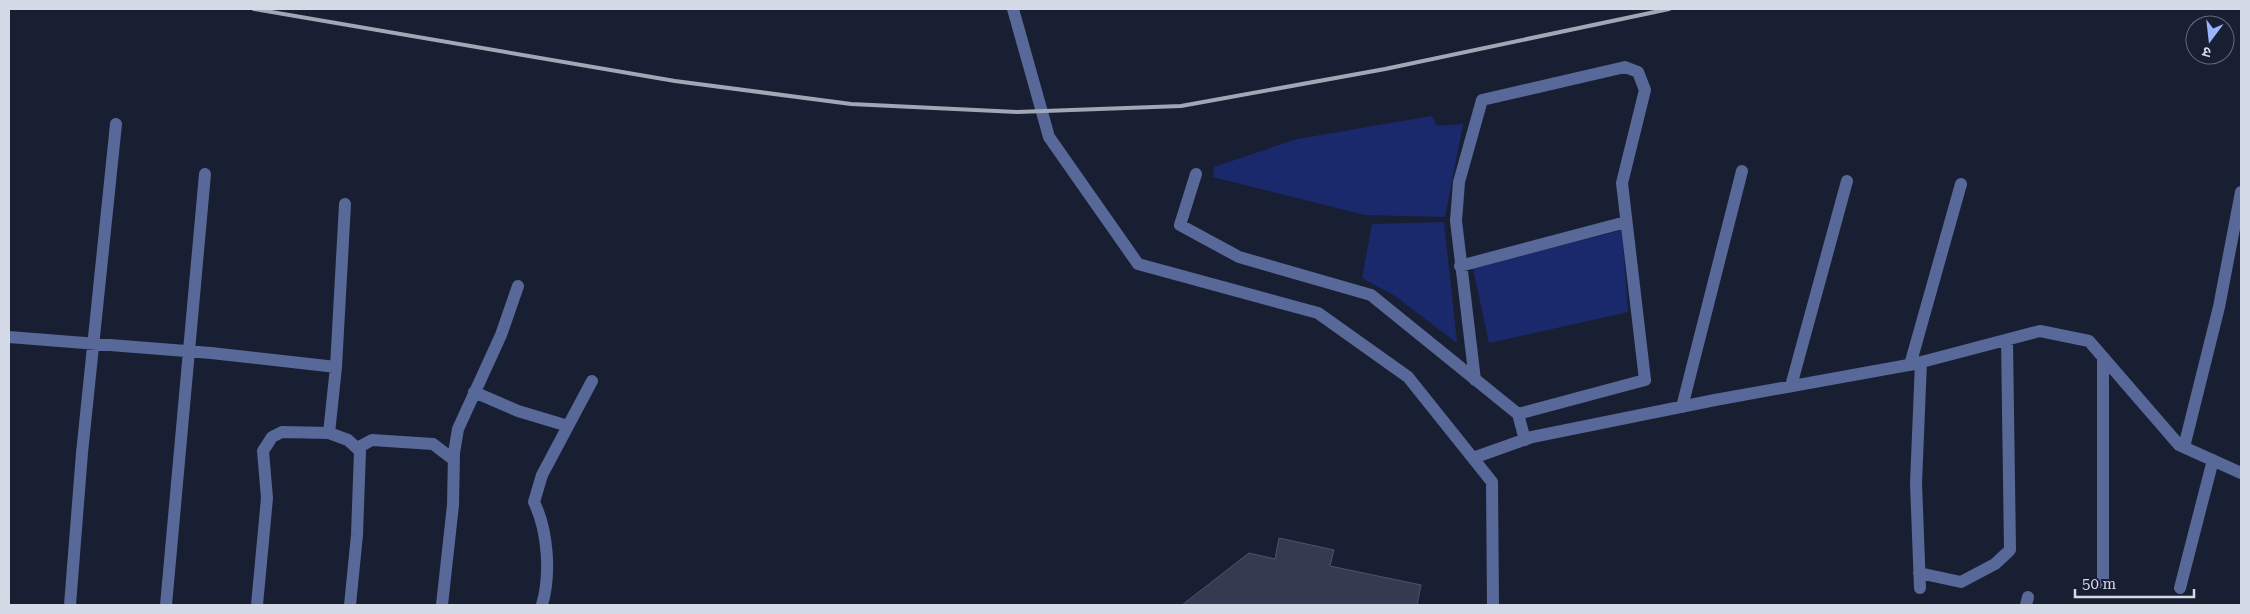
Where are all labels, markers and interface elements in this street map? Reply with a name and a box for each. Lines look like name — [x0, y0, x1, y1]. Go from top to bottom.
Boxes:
north arrow — [2185, 15, 2235, 65]
text: उ — [2200, 44, 2213, 61]
scale bar — [2075, 566, 2194, 598]
text: 50 m — [2082, 575, 2117, 593]

